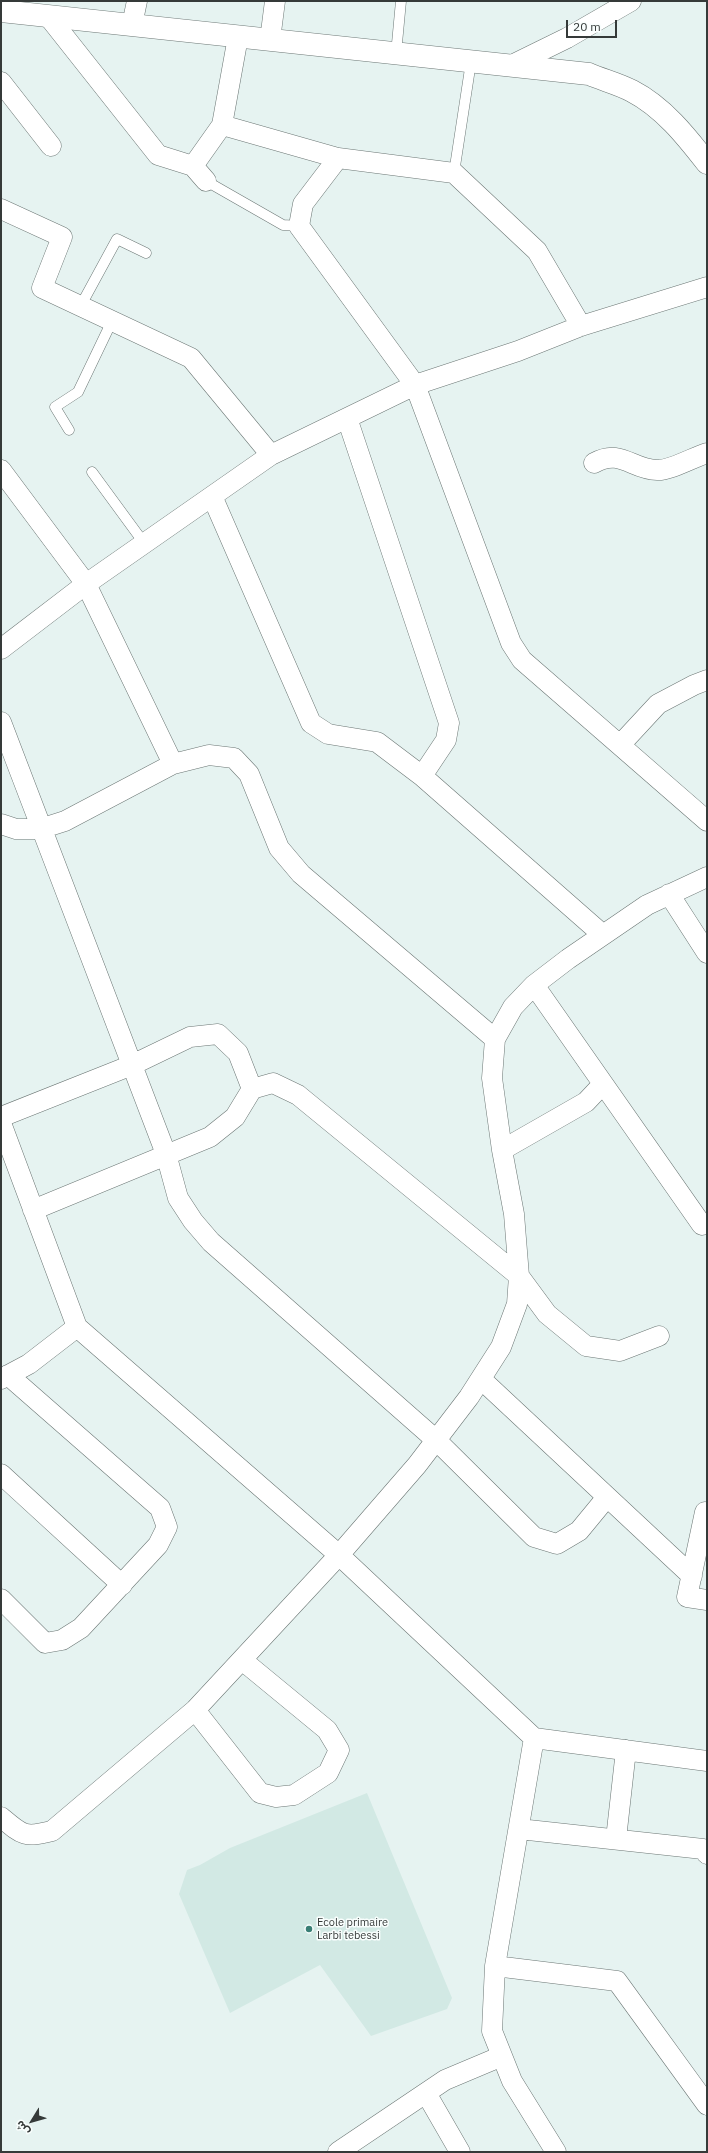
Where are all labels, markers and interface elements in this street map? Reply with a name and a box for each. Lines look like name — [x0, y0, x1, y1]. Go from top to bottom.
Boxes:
scale bar — [568, 12, 619, 38]
text: 20 m — [573, 19, 601, 34]
place label: Ecole primaire Larbi tebessi — [317, 1916, 388, 1942]
marker: Ecole primaire Larbi tebessi — [304, 1924, 314, 1934]
north arrow — [12, 2101, 52, 2141]
text: ش — [12, 2118, 33, 2138]

